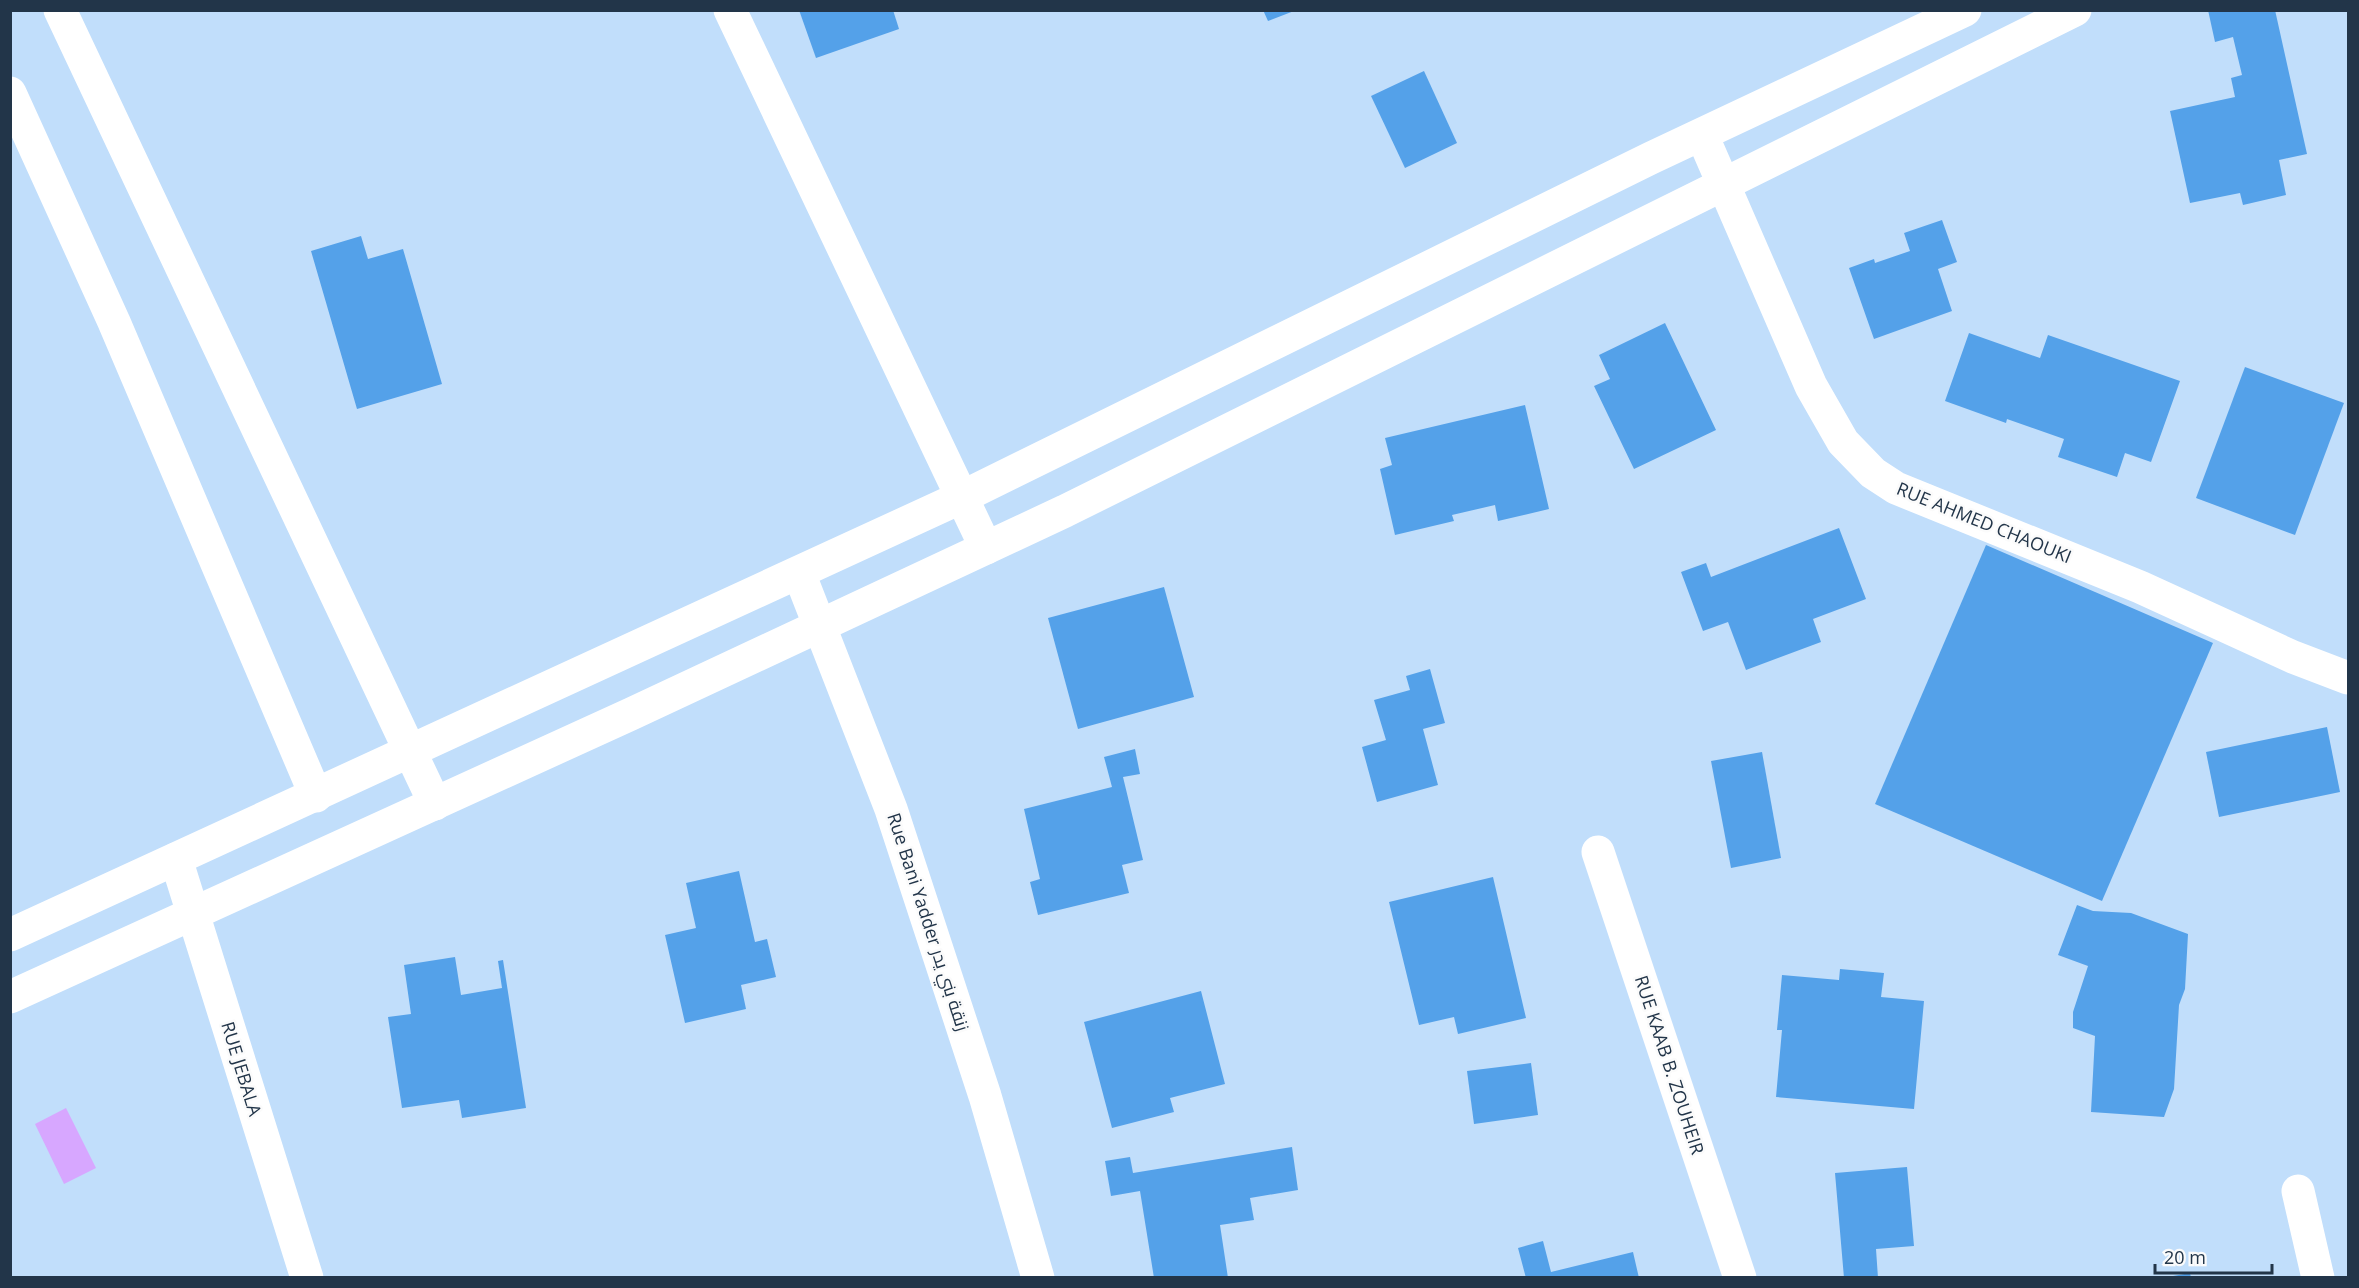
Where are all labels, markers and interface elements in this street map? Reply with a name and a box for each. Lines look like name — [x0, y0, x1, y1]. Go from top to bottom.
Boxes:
street label: RUE AHMED CHAOUKI — [1893, 476, 2075, 568]
street label: Rue Bani Yadder زنقة بني يدر — [879, 810, 976, 1035]
street label: RUE KAAB B. ZOUHEIR — [1630, 972, 1710, 1157]
street label: RUE JEBALA — [216, 1019, 268, 1119]
scale bar — [2155, 1237, 2272, 1275]
text: 20 m — [2164, 1245, 2206, 1269]

